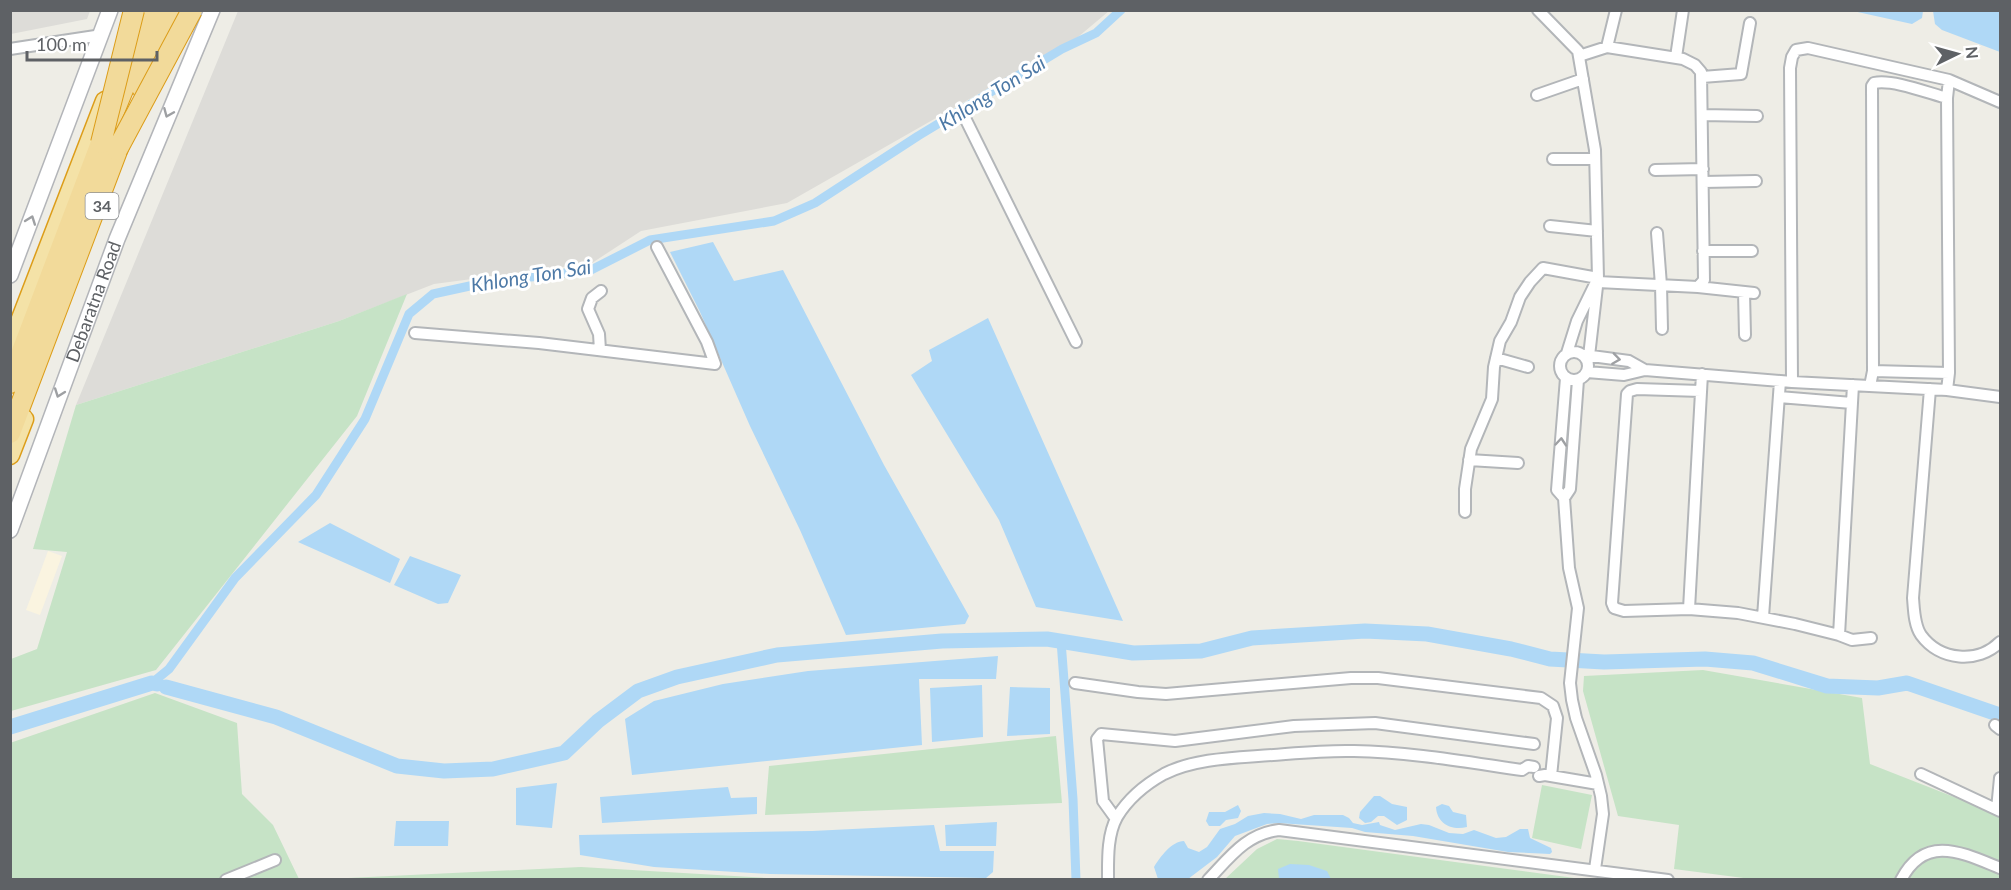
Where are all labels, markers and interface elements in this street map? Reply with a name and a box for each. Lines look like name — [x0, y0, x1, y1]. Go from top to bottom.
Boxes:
scale bar — [27, 24, 158, 62]
north arrow — [1927, 24, 1987, 84]
text: 100 m — [36, 33, 87, 55]
text: N — [1962, 46, 1982, 60]
water label: Khlong Ton Sai — [934, 50, 1050, 135]
one-way arrow — [163, 107, 175, 118]
road number: 34 — [86, 193, 118, 219]
one-way arrow — [24, 215, 36, 226]
street label: Debaratna Road — [61, 238, 125, 365]
water label: Khlong Ton Sai — [469, 254, 593, 296]
one-way arrow — [1611, 353, 1620, 365]
one-way arrow — [54, 387, 67, 398]
one-way arrow — [1554, 438, 1567, 447]

